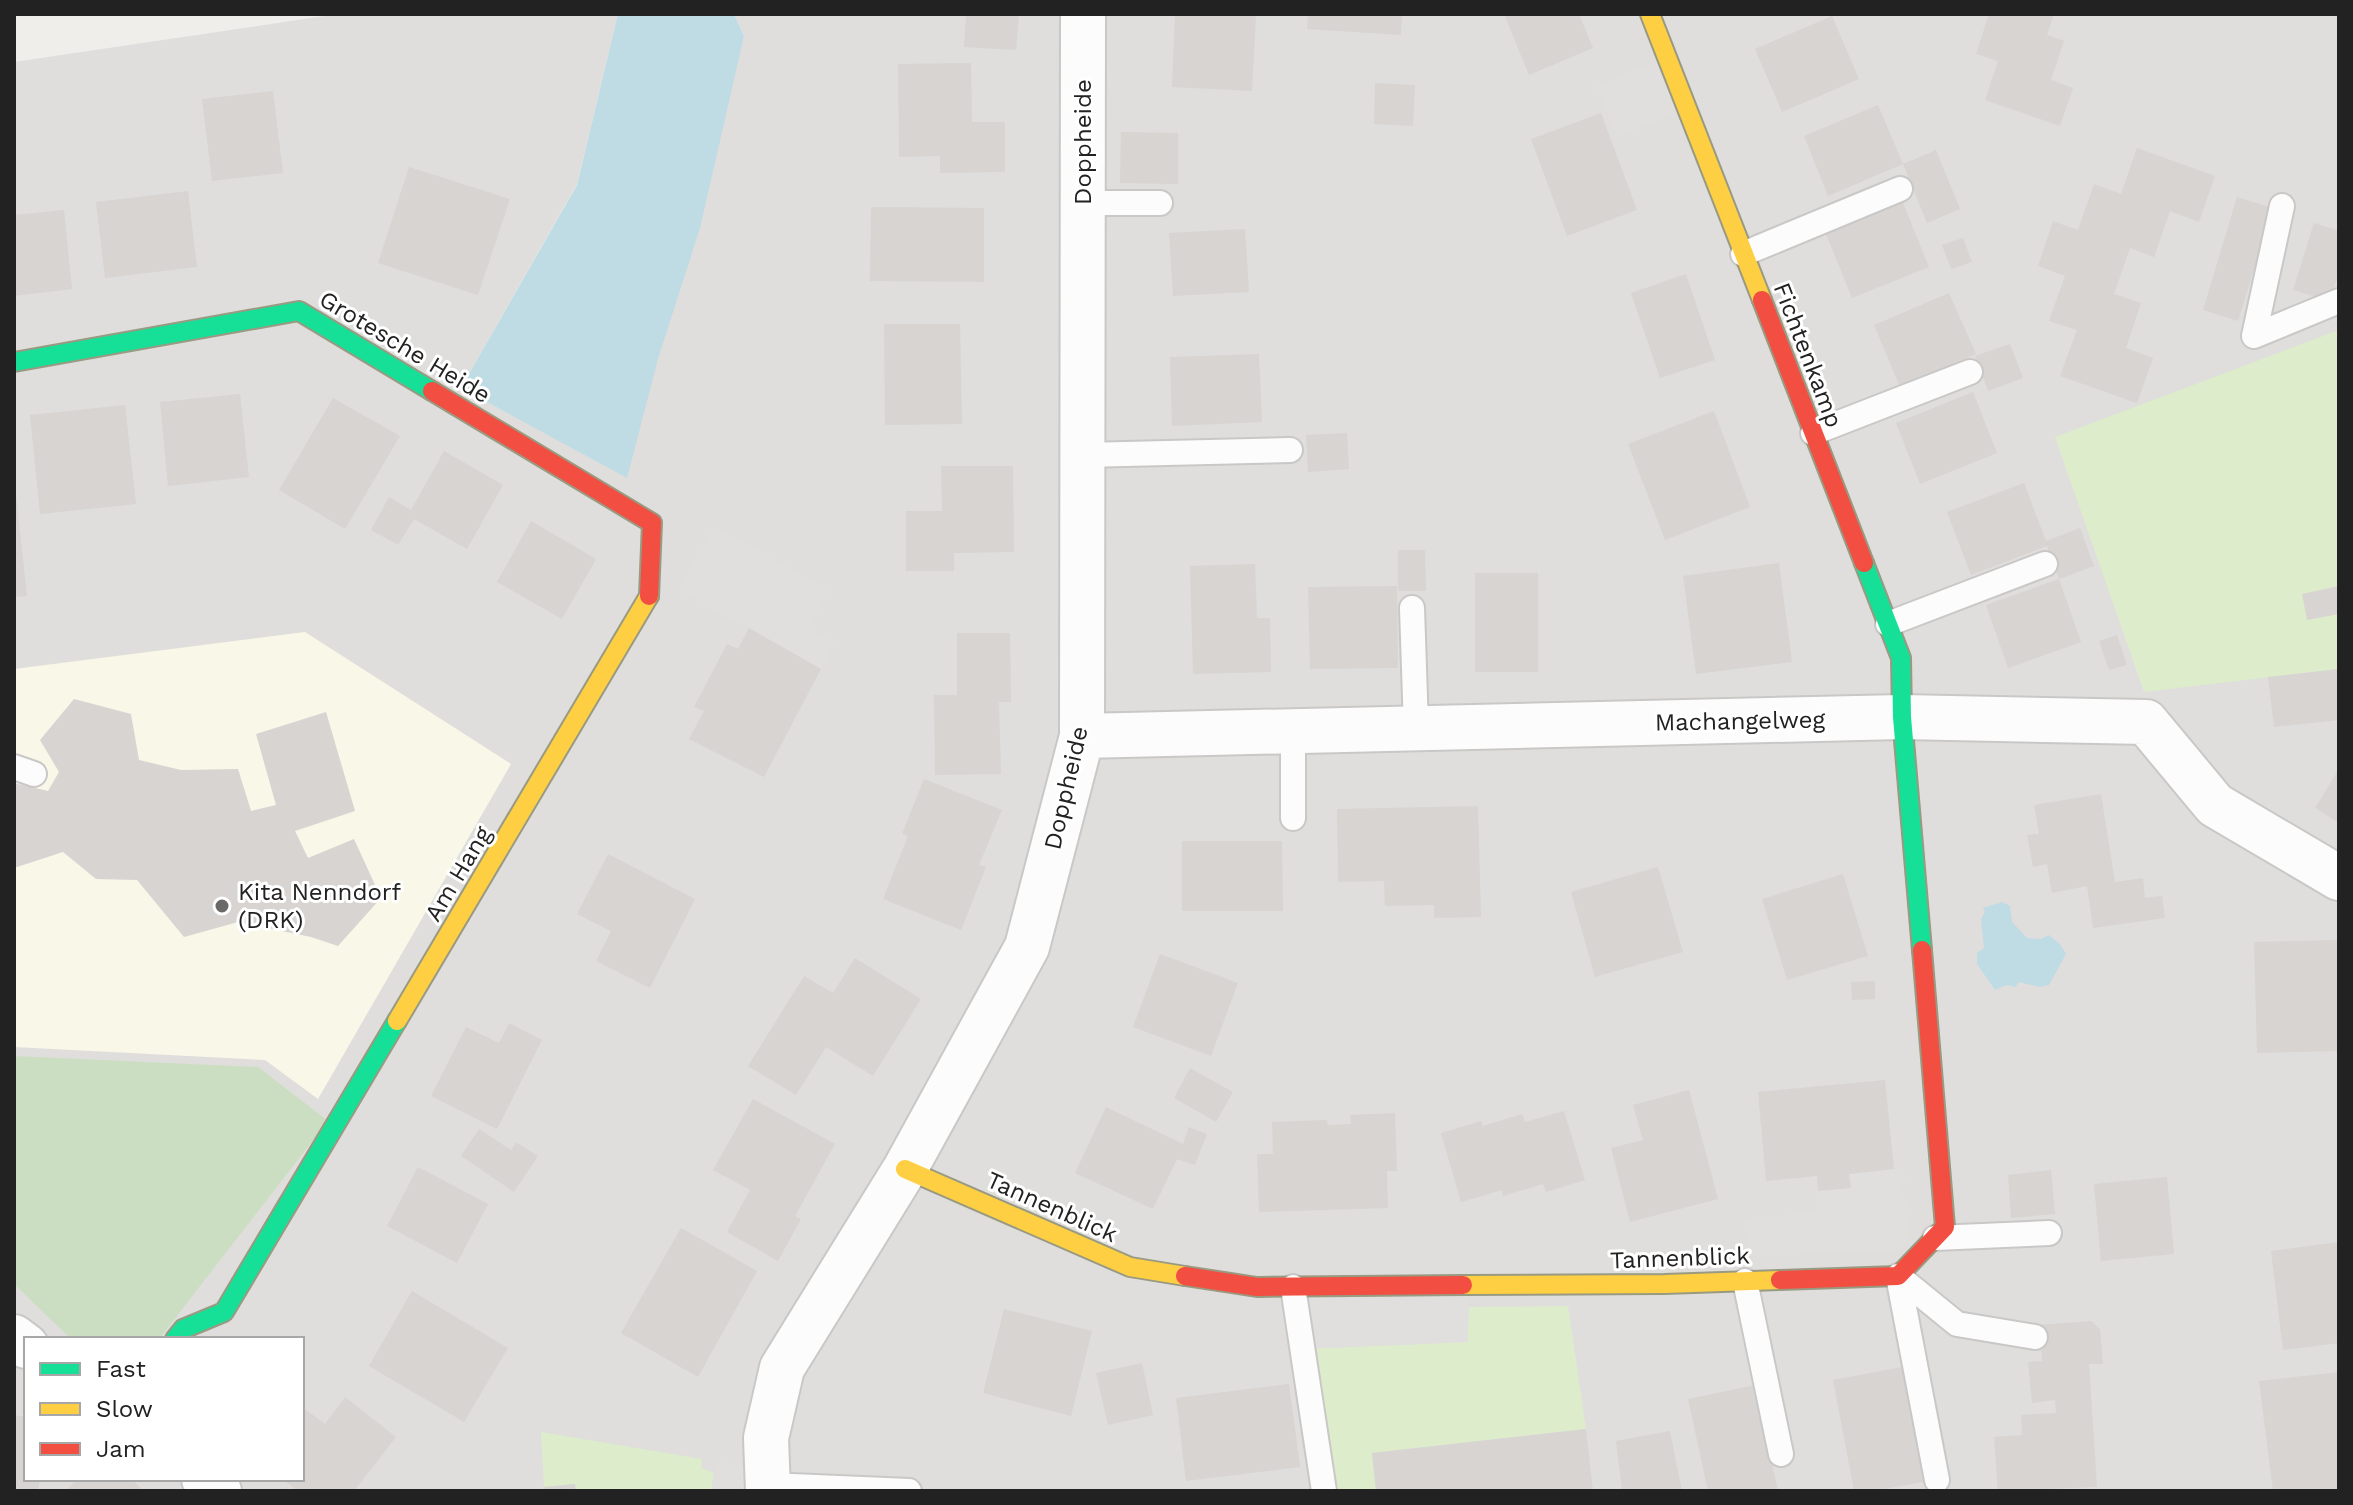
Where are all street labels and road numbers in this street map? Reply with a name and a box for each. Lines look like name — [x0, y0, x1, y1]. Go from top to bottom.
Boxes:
street label: Doppheide — [1069, 79, 1097, 205]
street label: Fichtenkamp — [1768, 279, 1848, 431]
street label: Grotesche Heide — [314, 285, 496, 409]
street label: Machangelweg — [1655, 706, 1826, 736]
street label: Doppheide — [1038, 724, 1094, 852]
street label: Am Hang — [419, 821, 497, 926]
street label: Tannenblick — [982, 1166, 1122, 1248]
street label: Tannenblick — [1610, 1242, 1751, 1274]

